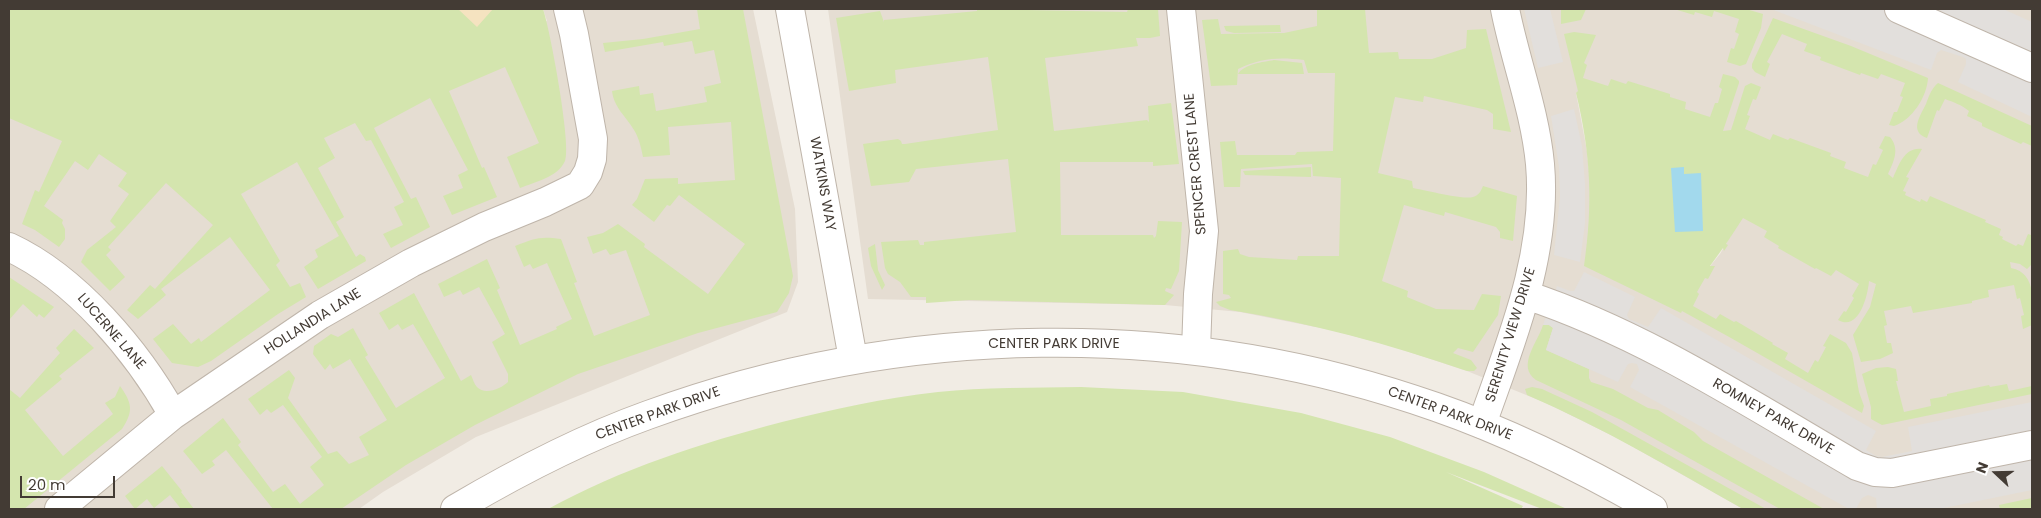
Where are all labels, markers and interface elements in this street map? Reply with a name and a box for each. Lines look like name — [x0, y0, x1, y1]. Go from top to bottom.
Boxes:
street label: SPENCER CREST LANE — [1181, 92, 1211, 236]
street label: WATKINS WAY — [805, 135, 839, 233]
street label: SERENITY VIEW DRIVE — [1483, 266, 1539, 404]
street label: HOLLANDIA LANE — [261, 285, 365, 359]
street label: LUCERNE LANE — [73, 291, 149, 373]
street label: CENTER PARK DRIVE — [988, 336, 1120, 352]
street label: ROMNEY PARK DRIVE — [1709, 375, 1837, 459]
street label: CENTER PARK DRIVE — [593, 384, 723, 444]
street label: CENTER PARK DRIVE — [1385, 384, 1515, 444]
north arrow — [1971, 448, 2021, 498]
text: N — [1971, 459, 1993, 476]
scale bar — [22, 466, 118, 498]
text: 20 m — [28, 474, 66, 495]

